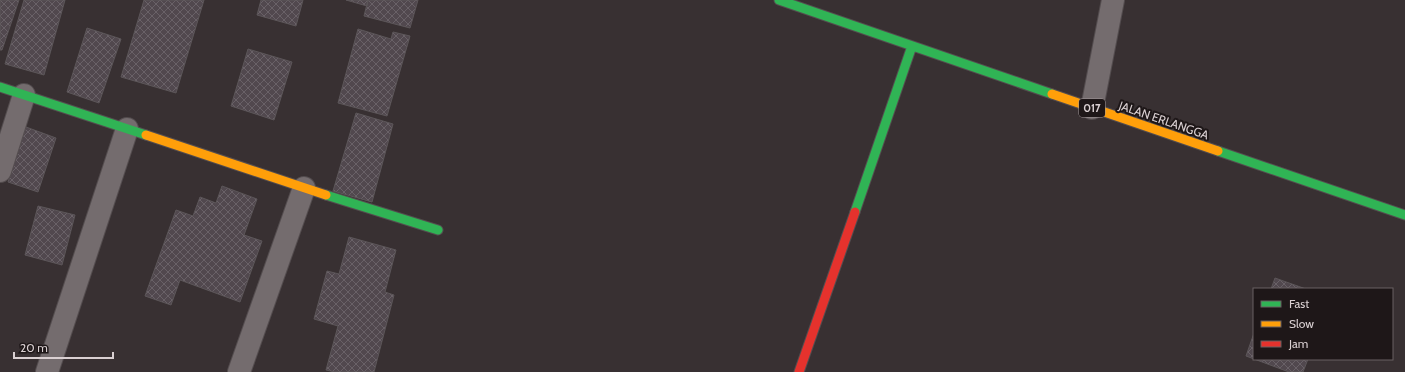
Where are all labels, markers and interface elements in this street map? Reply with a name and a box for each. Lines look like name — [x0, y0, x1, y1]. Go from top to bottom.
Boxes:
street label: JALAN ERLANGGA — [1116, 97, 1212, 143]
road number: 017 — [1079, 99, 1105, 117]
legend — [1253, 288, 1393, 360]
text: Fast — [1289, 296, 1309, 311]
text: Slow — [1289, 316, 1314, 331]
scale bar — [14, 334, 113, 360]
text: Jam — [1288, 336, 1308, 351]
text: 20 m — [20, 340, 48, 355]

